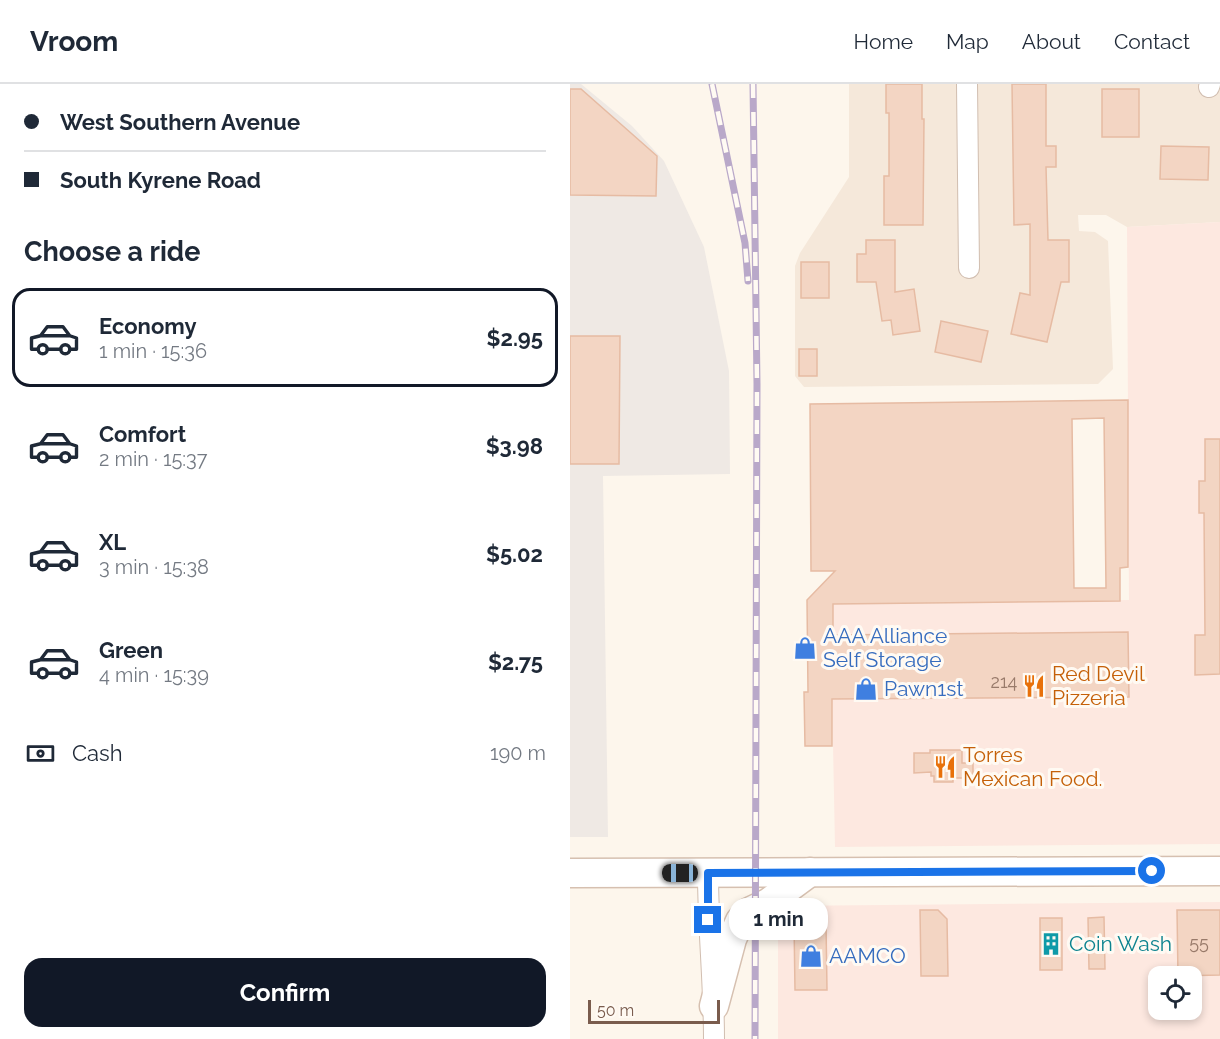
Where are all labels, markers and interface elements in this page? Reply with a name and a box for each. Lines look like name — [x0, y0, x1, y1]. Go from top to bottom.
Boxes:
text: Vroom — [30, 25, 118, 58]
text: Home — [854, 29, 913, 54]
text: Map — [946, 29, 989, 54]
text: About — [1022, 29, 1081, 54]
text: Contact — [1114, 29, 1190, 54]
text: West Southern Avenue — [60, 109, 300, 135]
text: South Kyrene Road — [60, 167, 261, 193]
text: Choose a ride — [24, 236, 200, 267]
icon: car — [27, 311, 81, 365]
text: Economy — [99, 313, 197, 339]
text: $2.95 — [487, 325, 543, 351]
text: 1 min · 15:36 — [99, 339, 207, 363]
icon: car — [27, 419, 81, 473]
text: Comfort — [99, 421, 186, 447]
text: $3.98 — [486, 433, 543, 459]
text: 2 min · 15:37 — [99, 447, 207, 471]
icon: car — [27, 527, 81, 581]
text: XL — [99, 529, 126, 555]
text: $5.02 — [486, 541, 543, 567]
text: 3 min · 15:38 — [99, 555, 209, 579]
place label: AAA Alliance Self Storage — [823, 623, 947, 672]
icon: car — [27, 635, 81, 689]
shop icon: AAA Alliance Self Storage — [792, 635, 818, 661]
text: Green — [99, 637, 163, 663]
text: $2.75 — [488, 649, 543, 675]
place label: Red Devil Pizzeria — [1052, 661, 1145, 710]
text: 4 min · 15:39 — [99, 663, 209, 687]
house number: 214 — [991, 671, 1018, 692]
restaurant icon: Red Devil Pizzeria — [1021, 673, 1047, 699]
shop icon: Pawn1st — [853, 676, 879, 702]
place label: Pawn1st — [884, 676, 964, 701]
icon: cash — [24, 737, 57, 770]
text: Cash — [72, 740, 123, 766]
text: 190 m — [490, 741, 546, 765]
place label: Torres Mexican Food. — [963, 742, 1103, 791]
restaurant icon: Torres Mexican Food. — [932, 754, 958, 780]
route start — [1138, 857, 1165, 884]
car — [662, 864, 698, 882]
callout: 1 min — [729, 899, 828, 941]
route end — [694, 906, 721, 933]
text: 1 min — [753, 907, 804, 931]
building icon: Coin Wash — [1038, 931, 1064, 957]
place label: Coin Wash — [1069, 931, 1172, 956]
house number: 55 — [1189, 932, 1209, 953]
shop icon: AAMCO — [798, 943, 824, 969]
place label: AAMCO — [829, 943, 906, 968]
button: Confirm — [24, 958, 546, 1027]
map controls — [1148, 966, 1202, 1020]
button: locate — [1148, 966, 1202, 1020]
scale bar — [588, 997, 720, 1024]
text: 50 m — [597, 1001, 634, 1020]

